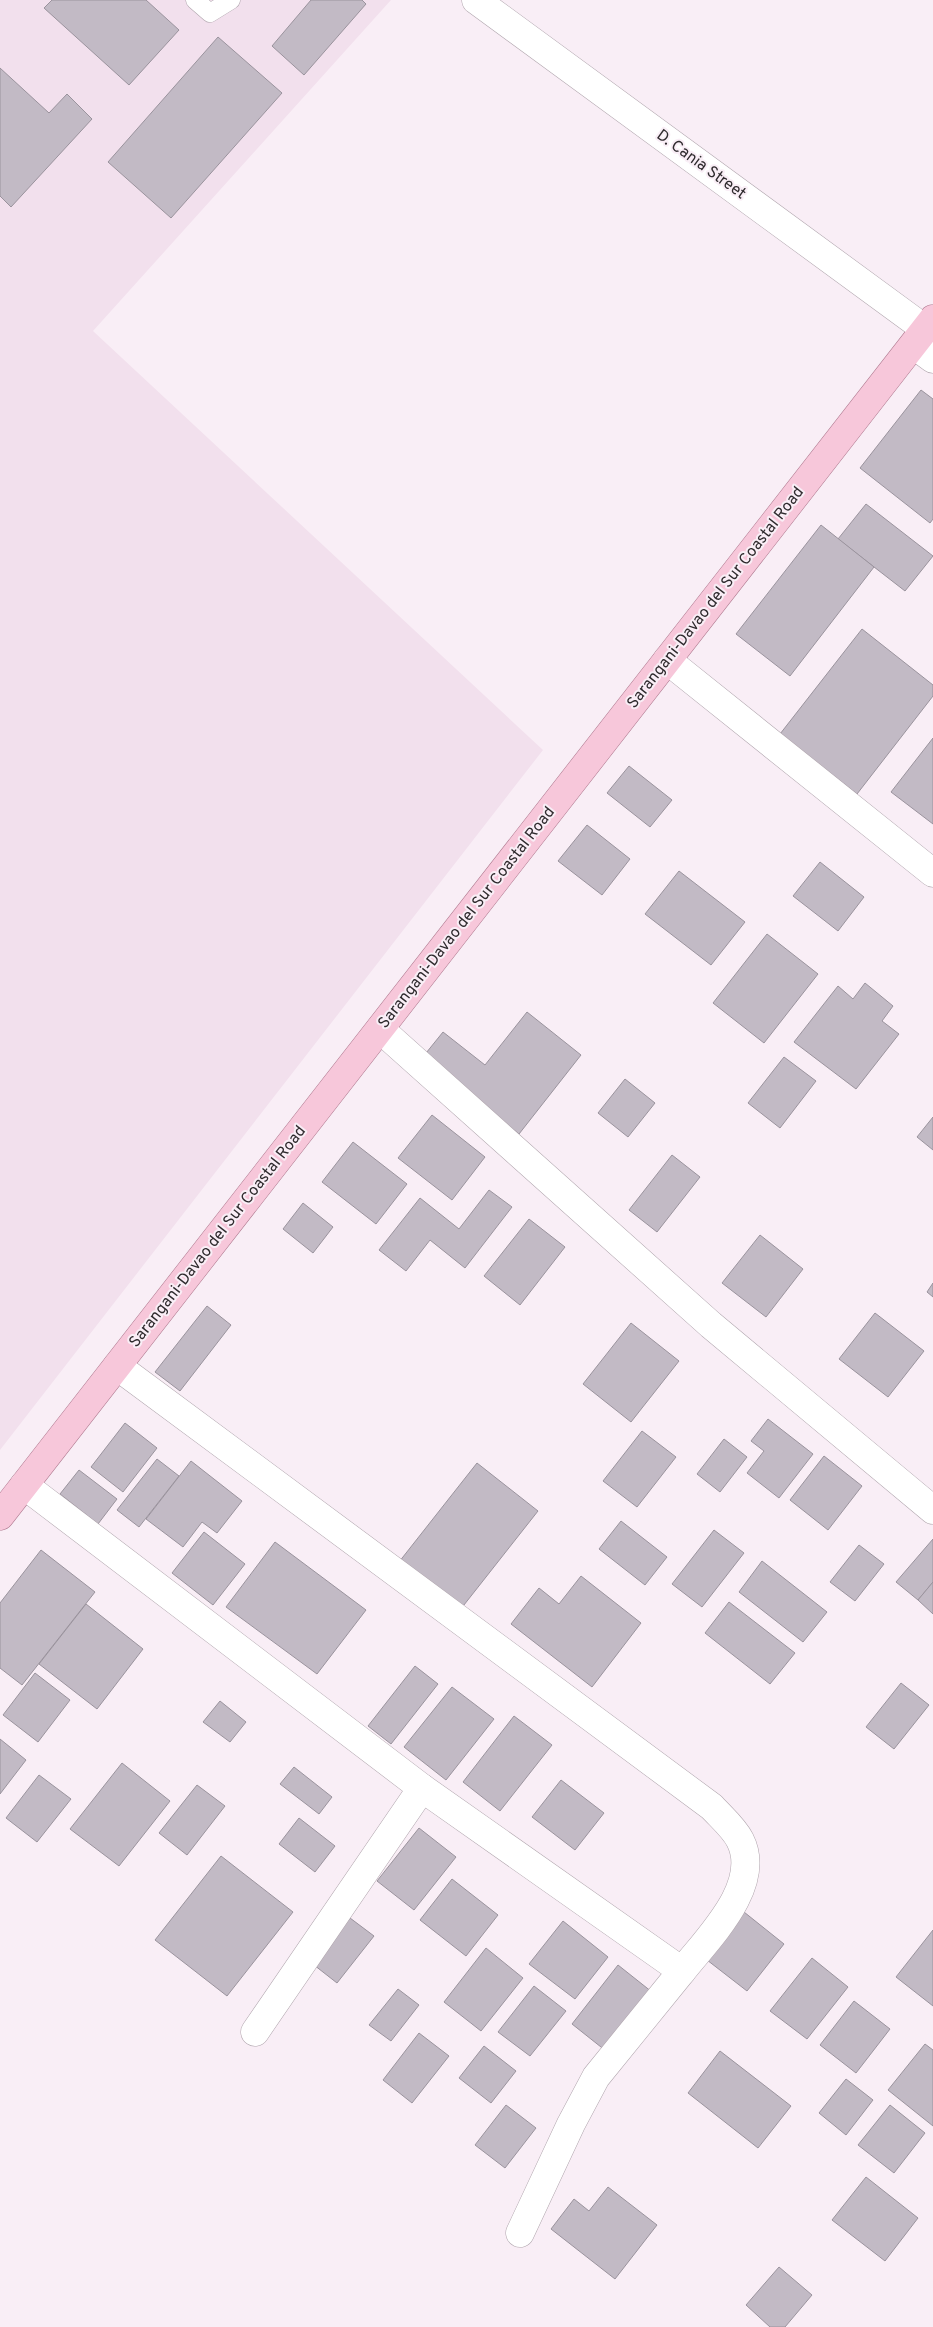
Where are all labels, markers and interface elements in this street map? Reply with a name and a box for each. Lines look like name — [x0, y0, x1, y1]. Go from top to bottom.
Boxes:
street label: D. Cania Street — [652, 126, 750, 204]
street label: Sarangani-Davao del Sur Coastal Road — [623, 483, 809, 713]
street label: Sarangani-Davao del Sur Coastal Road — [374, 803, 560, 1033]
street label: Sarangani-Davao del Sur Coastal Road — [125, 1122, 311, 1352]

